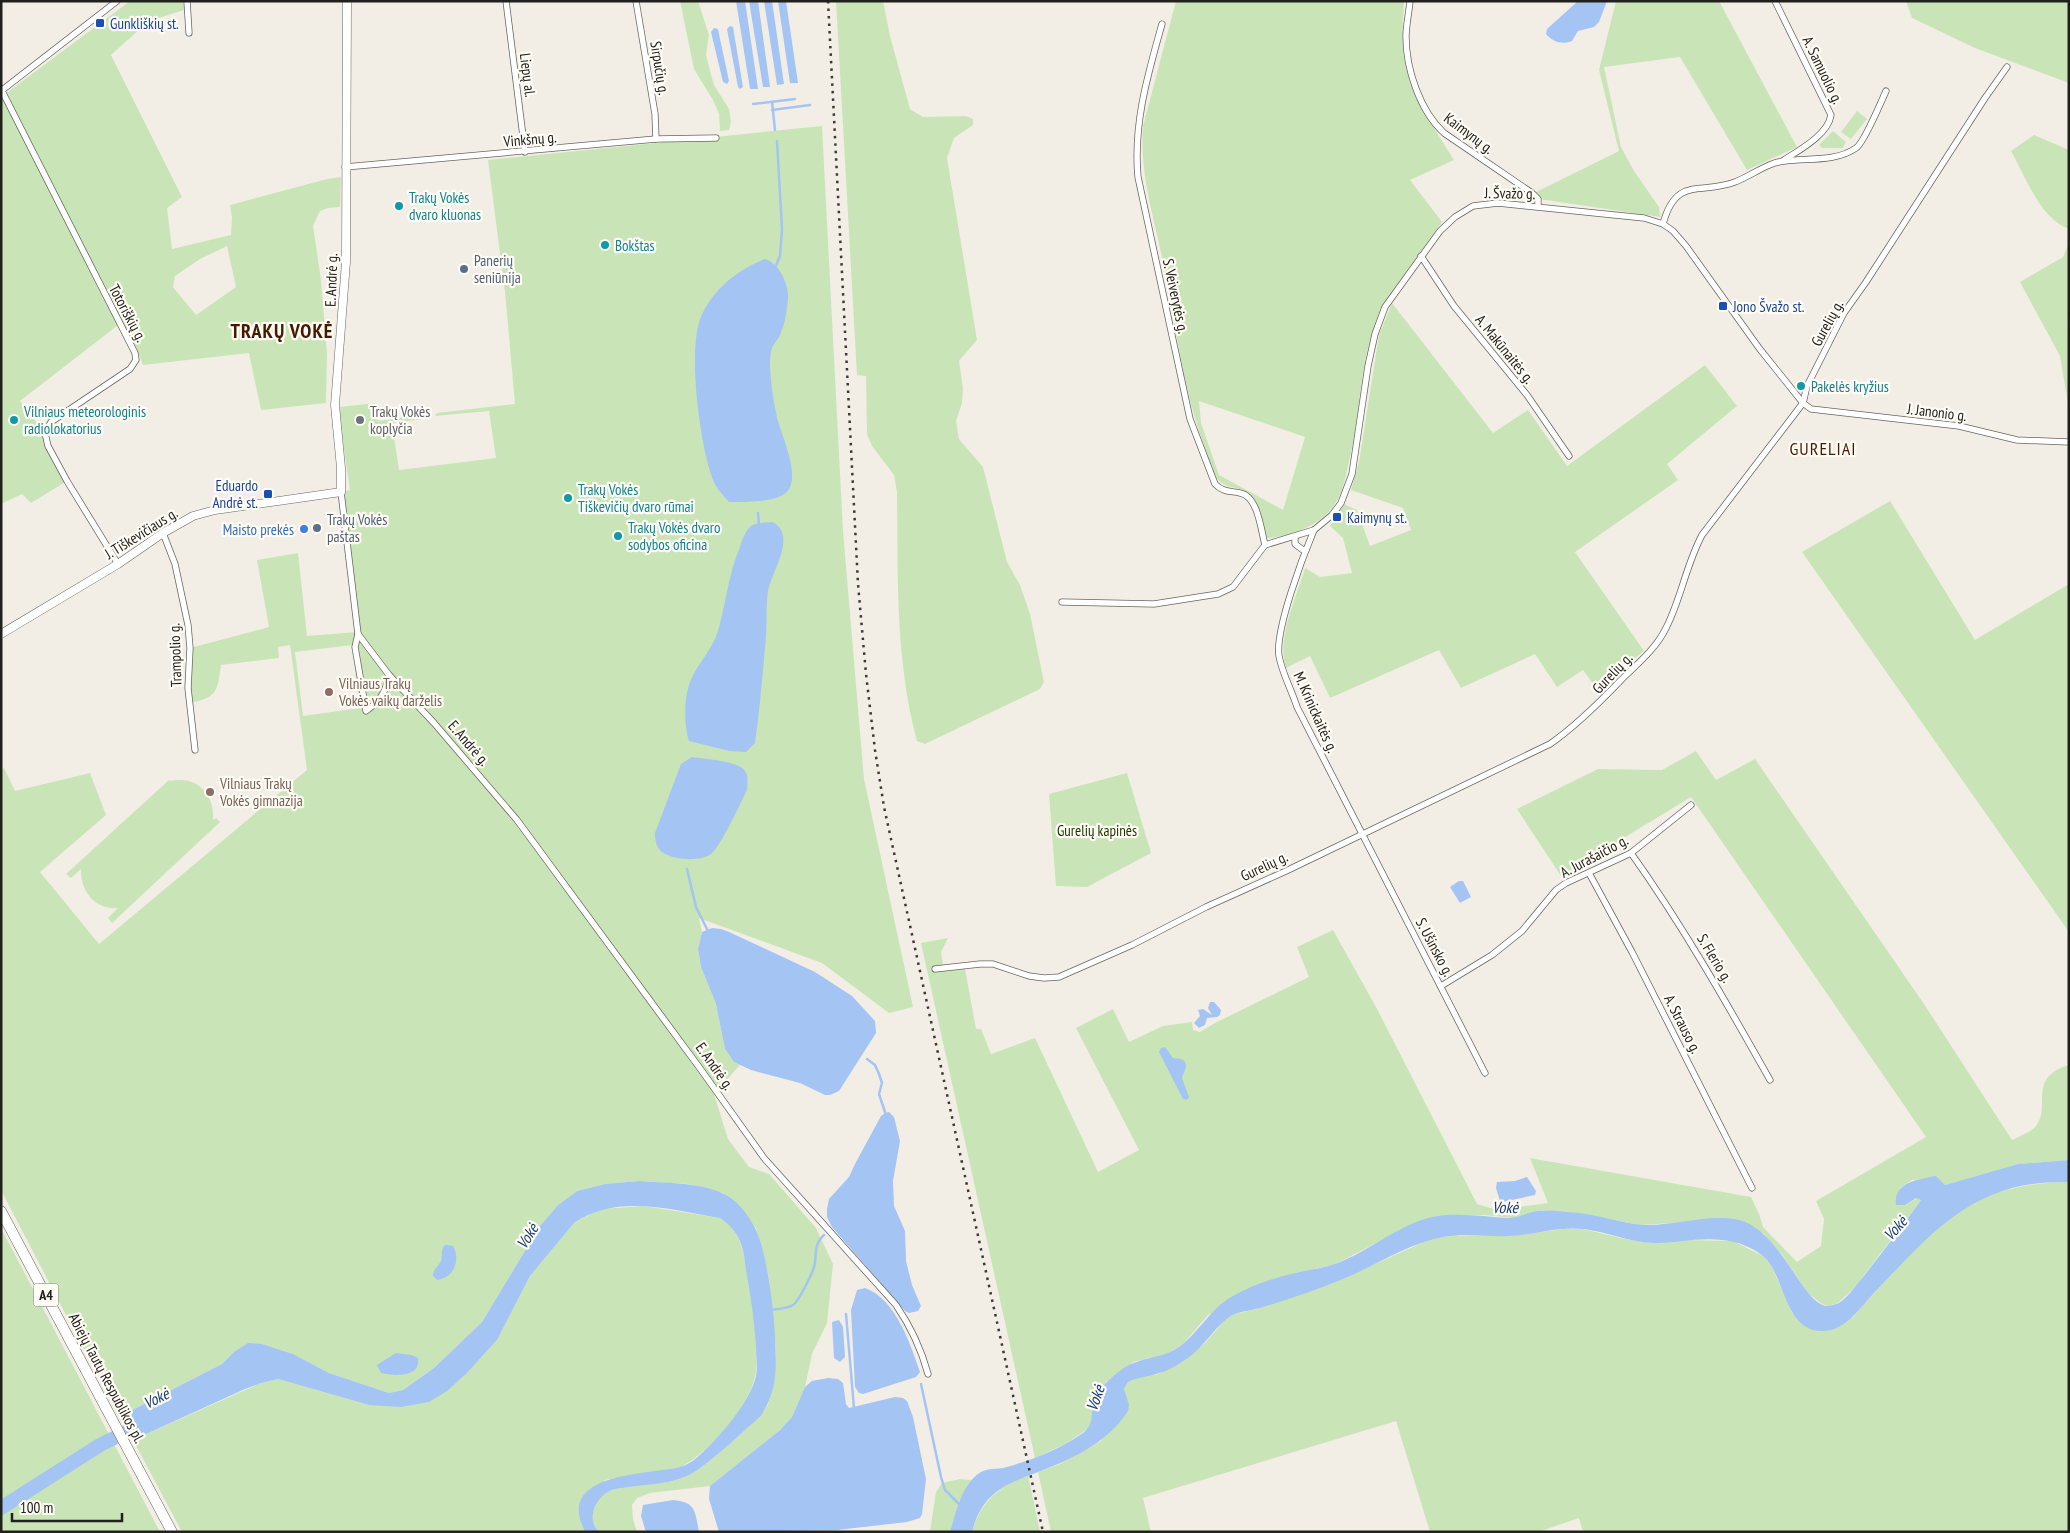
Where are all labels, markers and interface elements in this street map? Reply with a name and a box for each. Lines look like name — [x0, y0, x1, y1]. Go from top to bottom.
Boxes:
place label: Gunkliškių st. — [110, 14, 179, 33]
marker: Gunkliškių st. — [94, 17, 106, 29]
street label: A. Samuolio g. — [1798, 33, 1848, 107]
street label: Sirpučių g. — [646, 40, 674, 97]
street label: Liepų al. — [516, 52, 540, 98]
street label: Kaimynų g. — [1440, 108, 1498, 158]
street label: Vinkšnų g. — [502, 127, 558, 151]
street label: J. Švažo g. — [1483, 183, 1536, 203]
place label: Trakų Vokės dvaro kluonas — [409, 188, 481, 224]
marker: Trakų Vokės dvaro kluonas — [393, 200, 405, 212]
place label: Bokštas — [615, 236, 655, 255]
marker: Bokštas — [599, 239, 611, 251]
place label: Panerių seniūnija — [474, 251, 521, 287]
street label: E. Andrė g. — [321, 253, 341, 307]
street label: S. Veiverytės g. — [1159, 257, 1193, 335]
marker: Panerių seniūnija — [458, 263, 470, 275]
street label: Totoriškių g. — [105, 281, 151, 345]
street label: Gurelių g. — [1807, 296, 1848, 349]
place label: Jono Švažo st. — [1732, 297, 1805, 316]
marker: Jono Švažo st. — [1717, 300, 1729, 312]
street label: A. Makūnaitės g. — [1471, 311, 1539, 388]
district label: TRAKŲ VOKĖ — [231, 318, 333, 344]
place label: Pakelės kryžius — [1811, 377, 1889, 396]
marker: Pakelės kryžius — [1795, 380, 1807, 392]
street label: J. Janonio g. — [1905, 399, 1968, 425]
place label: Vilniaus meteorologinis radiolokatorius — [23, 402, 146, 438]
place label: Trakų Vokės koplyčia — [370, 402, 430, 438]
marker: Vilniaus meteorologinis radiolokatorius — [8, 414, 20, 426]
marker: Trakų Vokės koplyčia — [354, 414, 366, 426]
district label: GURELIAI — [1790, 437, 1856, 460]
place label: Eduardo Andrė st. — [212, 476, 258, 512]
place label: Trakų Vokės Tiškevičių dvaro rūmai — [578, 480, 694, 516]
marker: Eduardo Andrė st. — [262, 488, 274, 500]
marker: Trakų Vokės Tiškevičių dvaro rūmai — [562, 492, 574, 504]
street label: J. Tiškevičiaus g. — [100, 503, 181, 563]
place label: Kaimynų st. — [1347, 508, 1407, 527]
place label: Trakų Vokės paštas — [327, 510, 387, 546]
marker: Kaimynų st. — [1331, 511, 1343, 523]
place label: Trakų Vokės dvaro sodybos oficina — [628, 518, 720, 554]
place label: Maisto prekės — [223, 520, 294, 539]
marker: Trakų Vokės paštas — [311, 522, 323, 534]
marker: Maisto prekės — [298, 523, 310, 535]
marker: Trakų Vokės dvaro sodybos oficina — [612, 530, 624, 542]
street label: Trampolio g. — [164, 622, 186, 687]
street label: Gurelių g. — [1588, 648, 1636, 698]
street label: M. Krinickaitės g. — [1290, 669, 1342, 756]
place label: Vilniaus Trakų Vokės vaikų darželis — [338, 674, 442, 710]
marker: Vilniaus Trakų Vokės vaikų darželis — [323, 686, 335, 698]
street label: E. Andrė g. — [444, 717, 494, 770]
place label: Vilniaus Trakų Vokės gimnazija — [219, 774, 303, 810]
marker: Vilniaus Trakų Vokės gimnazija — [204, 786, 216, 798]
park label: Gurelių kapinės — [1057, 821, 1137, 840]
street label: A. Jurašaičio g. — [1557, 830, 1632, 882]
street label: Gurelių g. — [1237, 847, 1291, 885]
street label: S. Ušinsko g. — [1412, 914, 1458, 980]
street label: S. Flerio g. — [1693, 930, 1737, 986]
street label: A. Strauso g. — [1660, 991, 1706, 1057]
street label: E. Andrė g. — [692, 1039, 738, 1094]
water label: Vokė — [1492, 1197, 1519, 1217]
water label: Vokė — [1879, 1211, 1912, 1244]
water label: Vokė — [512, 1218, 543, 1252]
road number: A4 — [34, 1284, 58, 1306]
street label: Abiejų Tautų Respublikos pl. — [65, 1310, 149, 1447]
water label: Vokė — [1081, 1381, 1109, 1414]
water label: Vokė — [140, 1383, 173, 1413]
scale bar — [12, 1490, 122, 1522]
text: 100 m — [20, 1498, 53, 1517]

